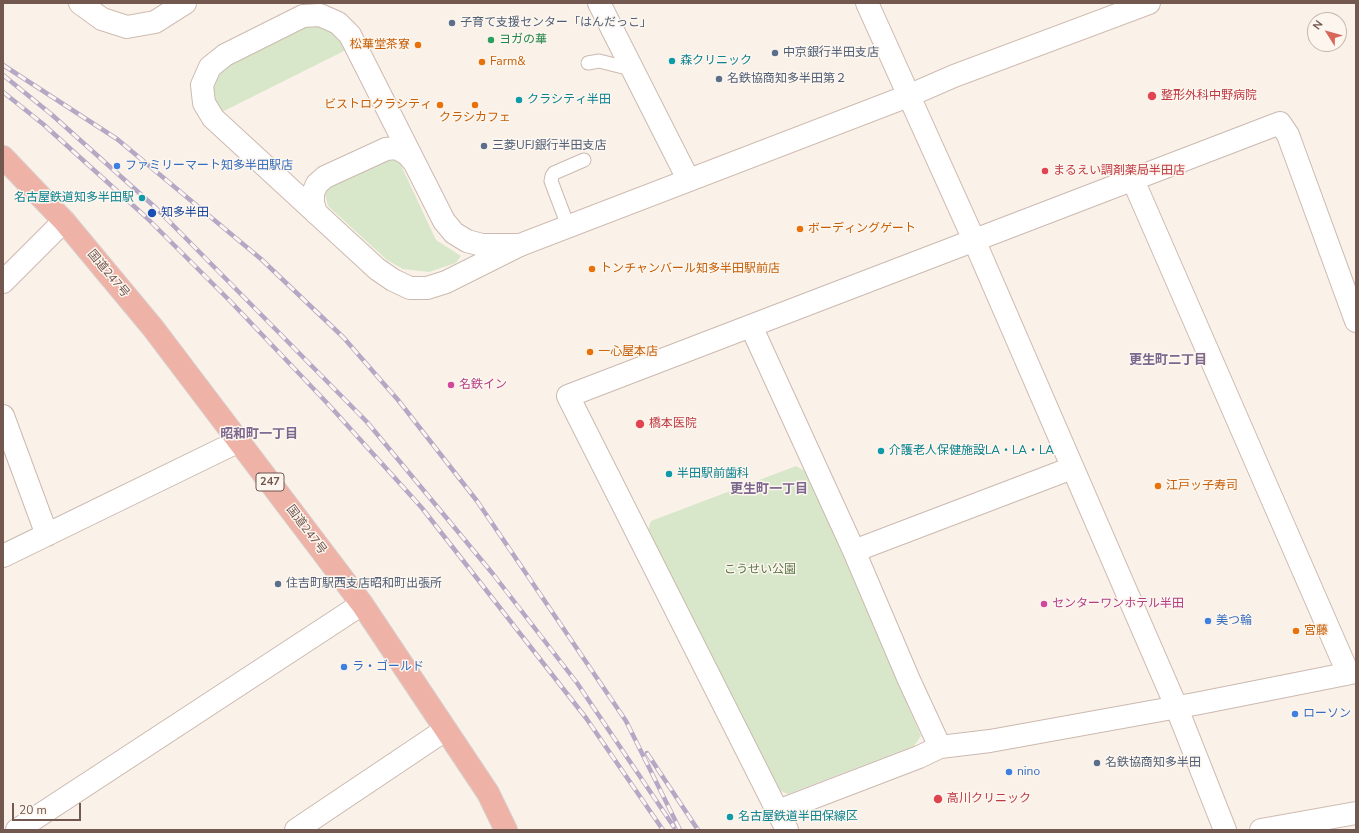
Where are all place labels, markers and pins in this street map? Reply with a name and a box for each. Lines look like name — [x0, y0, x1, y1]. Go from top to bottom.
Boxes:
place label: 子育て支援センター「はんだっこ」 — [460, 16, 652, 30]
marker: 子育て支援センター「はんだっこ」 — [447, 18, 457, 28]
place label: ヨガの華 — [499, 33, 547, 47]
marker: ヨガの華 — [486, 35, 496, 45]
place label: 松華堂茶寮 — [350, 38, 410, 52]
marker: 松華堂茶寮 — [413, 40, 423, 50]
place label: 中京銀行半田支店 — [783, 46, 879, 60]
marker: 中京銀行半田支店 — [770, 48, 780, 58]
place label: 森クリニック — [680, 54, 752, 68]
place label: Farm& — [490, 55, 526, 69]
marker: 森クリニック — [667, 56, 677, 66]
marker: Farm& — [477, 57, 487, 67]
place label: 名鉄協商知多半田第２ — [727, 72, 847, 86]
marker: 名鉄協商知多半田第２ — [714, 74, 724, 84]
place label: 整形外科中野病院 — [1161, 89, 1257, 103]
marker: 整形外科中野病院 — [1146, 90, 1158, 102]
place label: クラシティ半田 — [527, 93, 611, 107]
marker: クラシティ半田 — [514, 95, 524, 105]
place label: ビストロクラシティ — [324, 98, 432, 112]
marker: ビストロクラシティ — [435, 100, 445, 110]
marker: クラシカフェ — [470, 100, 480, 110]
place label: クラシカフェ — [439, 111, 511, 125]
place label: 三菱UFJ銀行半田支店 — [492, 139, 607, 153]
marker: 三菱UFJ銀行半田支店 — [479, 141, 489, 151]
place label: ファミリーマート知多半田駅店 — [125, 159, 293, 173]
marker: ファミリーマート知多半田駅店 — [112, 161, 122, 171]
place label: まるえい調剤薬局半田店 — [1053, 164, 1185, 178]
marker: まるえい調剤薬局半田店 — [1040, 166, 1050, 176]
place label: 名古屋鉄道知多半田駅 — [14, 191, 134, 205]
marker: 名古屋鉄道知多半田駅 — [137, 193, 147, 203]
place label: 知多半田 — [161, 206, 209, 220]
marker: 知多半田 — [146, 207, 158, 219]
place label: ボーディングゲート — [808, 222, 916, 236]
marker: ボーディングゲート — [795, 224, 805, 234]
place label: トンチャンバール知多半田駅前店 — [600, 262, 780, 276]
marker: トンチャンバール知多半田駅前店 — [587, 264, 597, 274]
place label: 一心屋本店 — [598, 345, 658, 359]
marker: 一心屋本店 — [585, 347, 595, 357]
place label: 名鉄イン — [459, 378, 507, 392]
marker: 名鉄イン — [446, 380, 456, 390]
place label: 橋本医院 — [649, 417, 697, 431]
marker: 橋本医院 — [634, 418, 646, 430]
place label: 介護老人保健施設LA・LA・LA — [889, 444, 1054, 458]
marker: 介護老人保健施設LA・LA・LA — [876, 446, 886, 456]
place label: 半田駅前歯科 — [677, 467, 749, 481]
marker: 半田駅前歯科 — [664, 469, 674, 479]
place label: 江戸ッ子寿司 — [1166, 479, 1238, 493]
marker: 江戸ッ子寿司 — [1153, 481, 1163, 491]
place label: 住吉町駅西支店昭和町出張所 — [286, 577, 442, 591]
marker: 住吉町駅西支店昭和町出張所 — [273, 579, 283, 589]
place label: センターワンホテル半田 — [1052, 597, 1184, 611]
marker: センターワンホテル半田 — [1039, 599, 1049, 609]
place label: 美つ輪 — [1216, 614, 1252, 628]
marker: 美つ輪 — [1203, 616, 1213, 626]
place label: 宮藤 — [1304, 624, 1328, 638]
marker: 宮藤 — [1291, 626, 1301, 636]
place label: ラ・ゴールド — [352, 660, 424, 674]
marker: ラ・ゴールド — [339, 662, 349, 672]
place label: ローソン — [1303, 707, 1351, 721]
marker: ローソン — [1290, 709, 1300, 719]
place label: 名鉄協商知多半田 — [1105, 756, 1201, 770]
marker: 名鉄協商知多半田 — [1092, 758, 1102, 768]
place label: nino — [1017, 765, 1040, 779]
marker: nino — [1004, 767, 1014, 777]
place label: 高川クリニック — [947, 792, 1031, 806]
marker: 高川クリニック — [932, 793, 944, 805]
place label: 名古屋鉄道半田保線区 — [738, 810, 858, 824]
marker: 名古屋鉄道半田保線区 — [725, 812, 735, 822]

